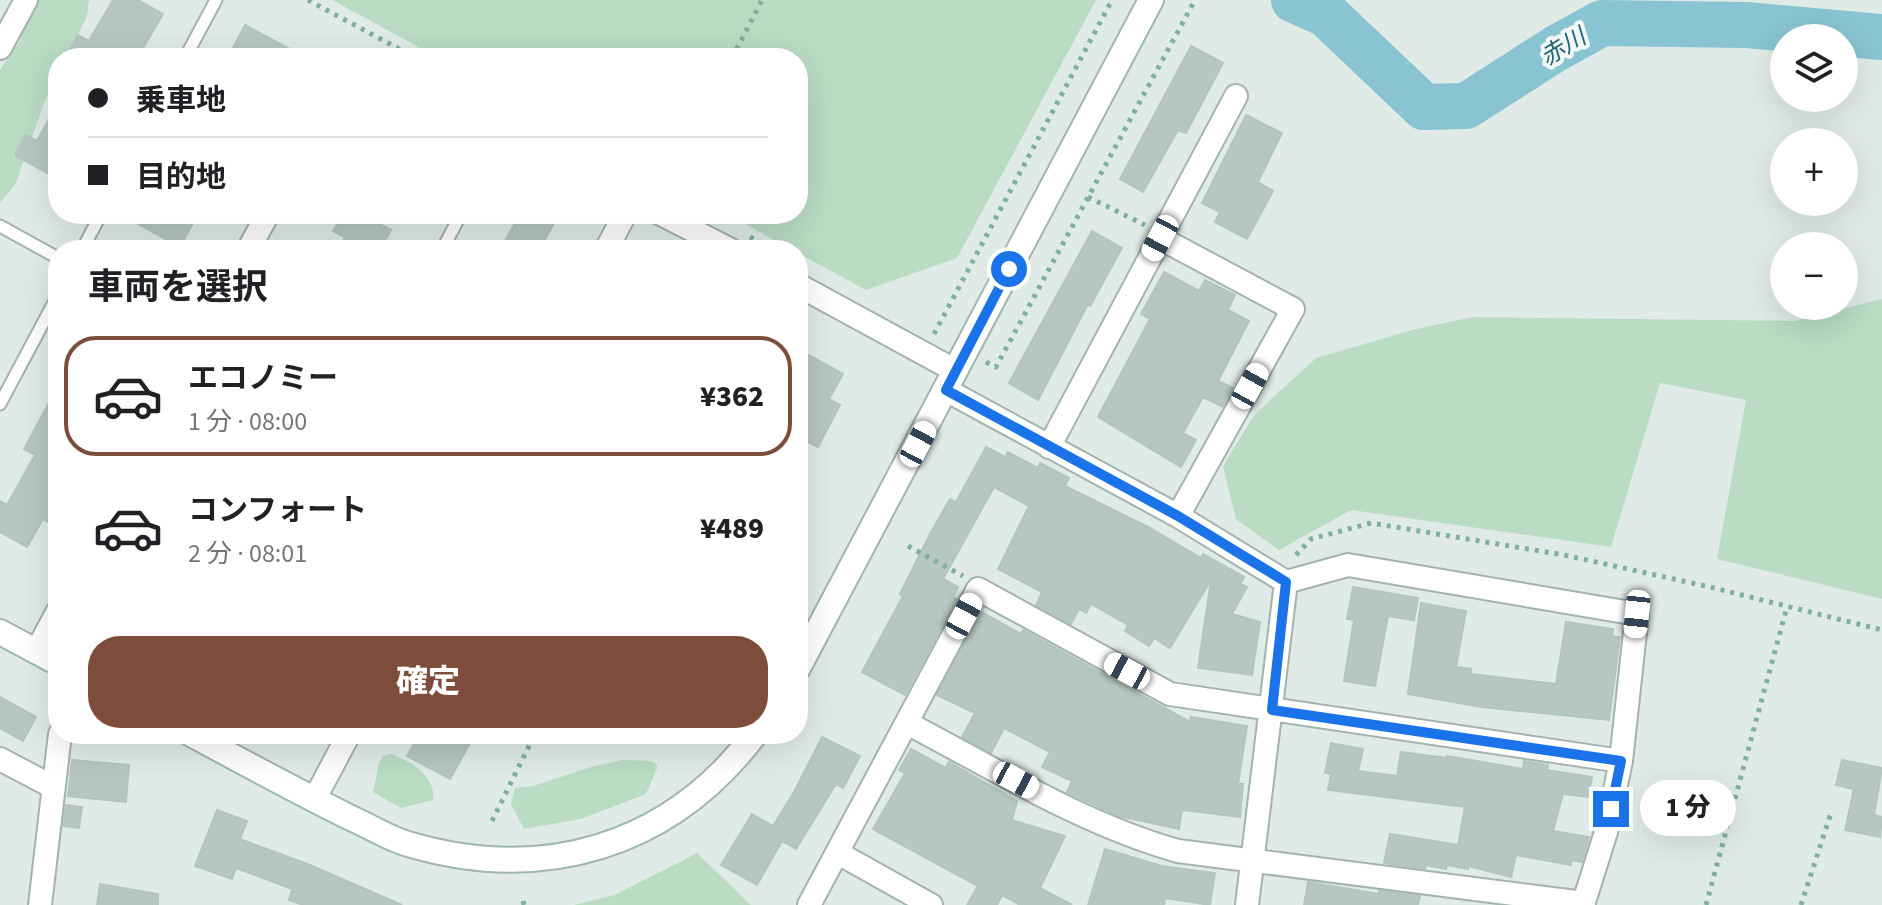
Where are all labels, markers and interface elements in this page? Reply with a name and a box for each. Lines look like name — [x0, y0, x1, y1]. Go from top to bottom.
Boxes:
water label: 赤川 — [1534, 19, 1595, 75]
map controls — [1770, 24, 1858, 320]
button: layers — [1770, 24, 1858, 112]
text: 乗車地 — [136, 79, 226, 122]
button: + — [1770, 128, 1858, 216]
text: 目的地 — [136, 156, 226, 199]
car — [1138, 211, 1182, 265]
button: − — [1770, 232, 1858, 320]
route start — [991, 251, 1027, 287]
text: 車両を選択 — [88, 262, 268, 313]
text: エコノミー — [188, 357, 338, 400]
car — [1228, 359, 1272, 413]
icon: car — [92, 360, 164, 432]
text: ¥362 — [700, 375, 764, 418]
text: 1 分 · 08:00 — [188, 403, 307, 440]
car — [896, 417, 940, 471]
text: コンフォート — [188, 489, 367, 532]
icon: car — [92, 492, 164, 564]
text: ¥489 — [700, 507, 764, 550]
text: 2 分 · 08:01 — [188, 535, 307, 572]
car — [942, 589, 986, 643]
car — [1623, 589, 1651, 639]
button: 確定 — [88, 636, 768, 728]
car — [1100, 649, 1154, 693]
car — [989, 758, 1043, 802]
callout: 1 分 — [1639, 781, 1735, 837]
text: 1 分 — [1665, 789, 1711, 826]
route end — [1593, 791, 1629, 827]

